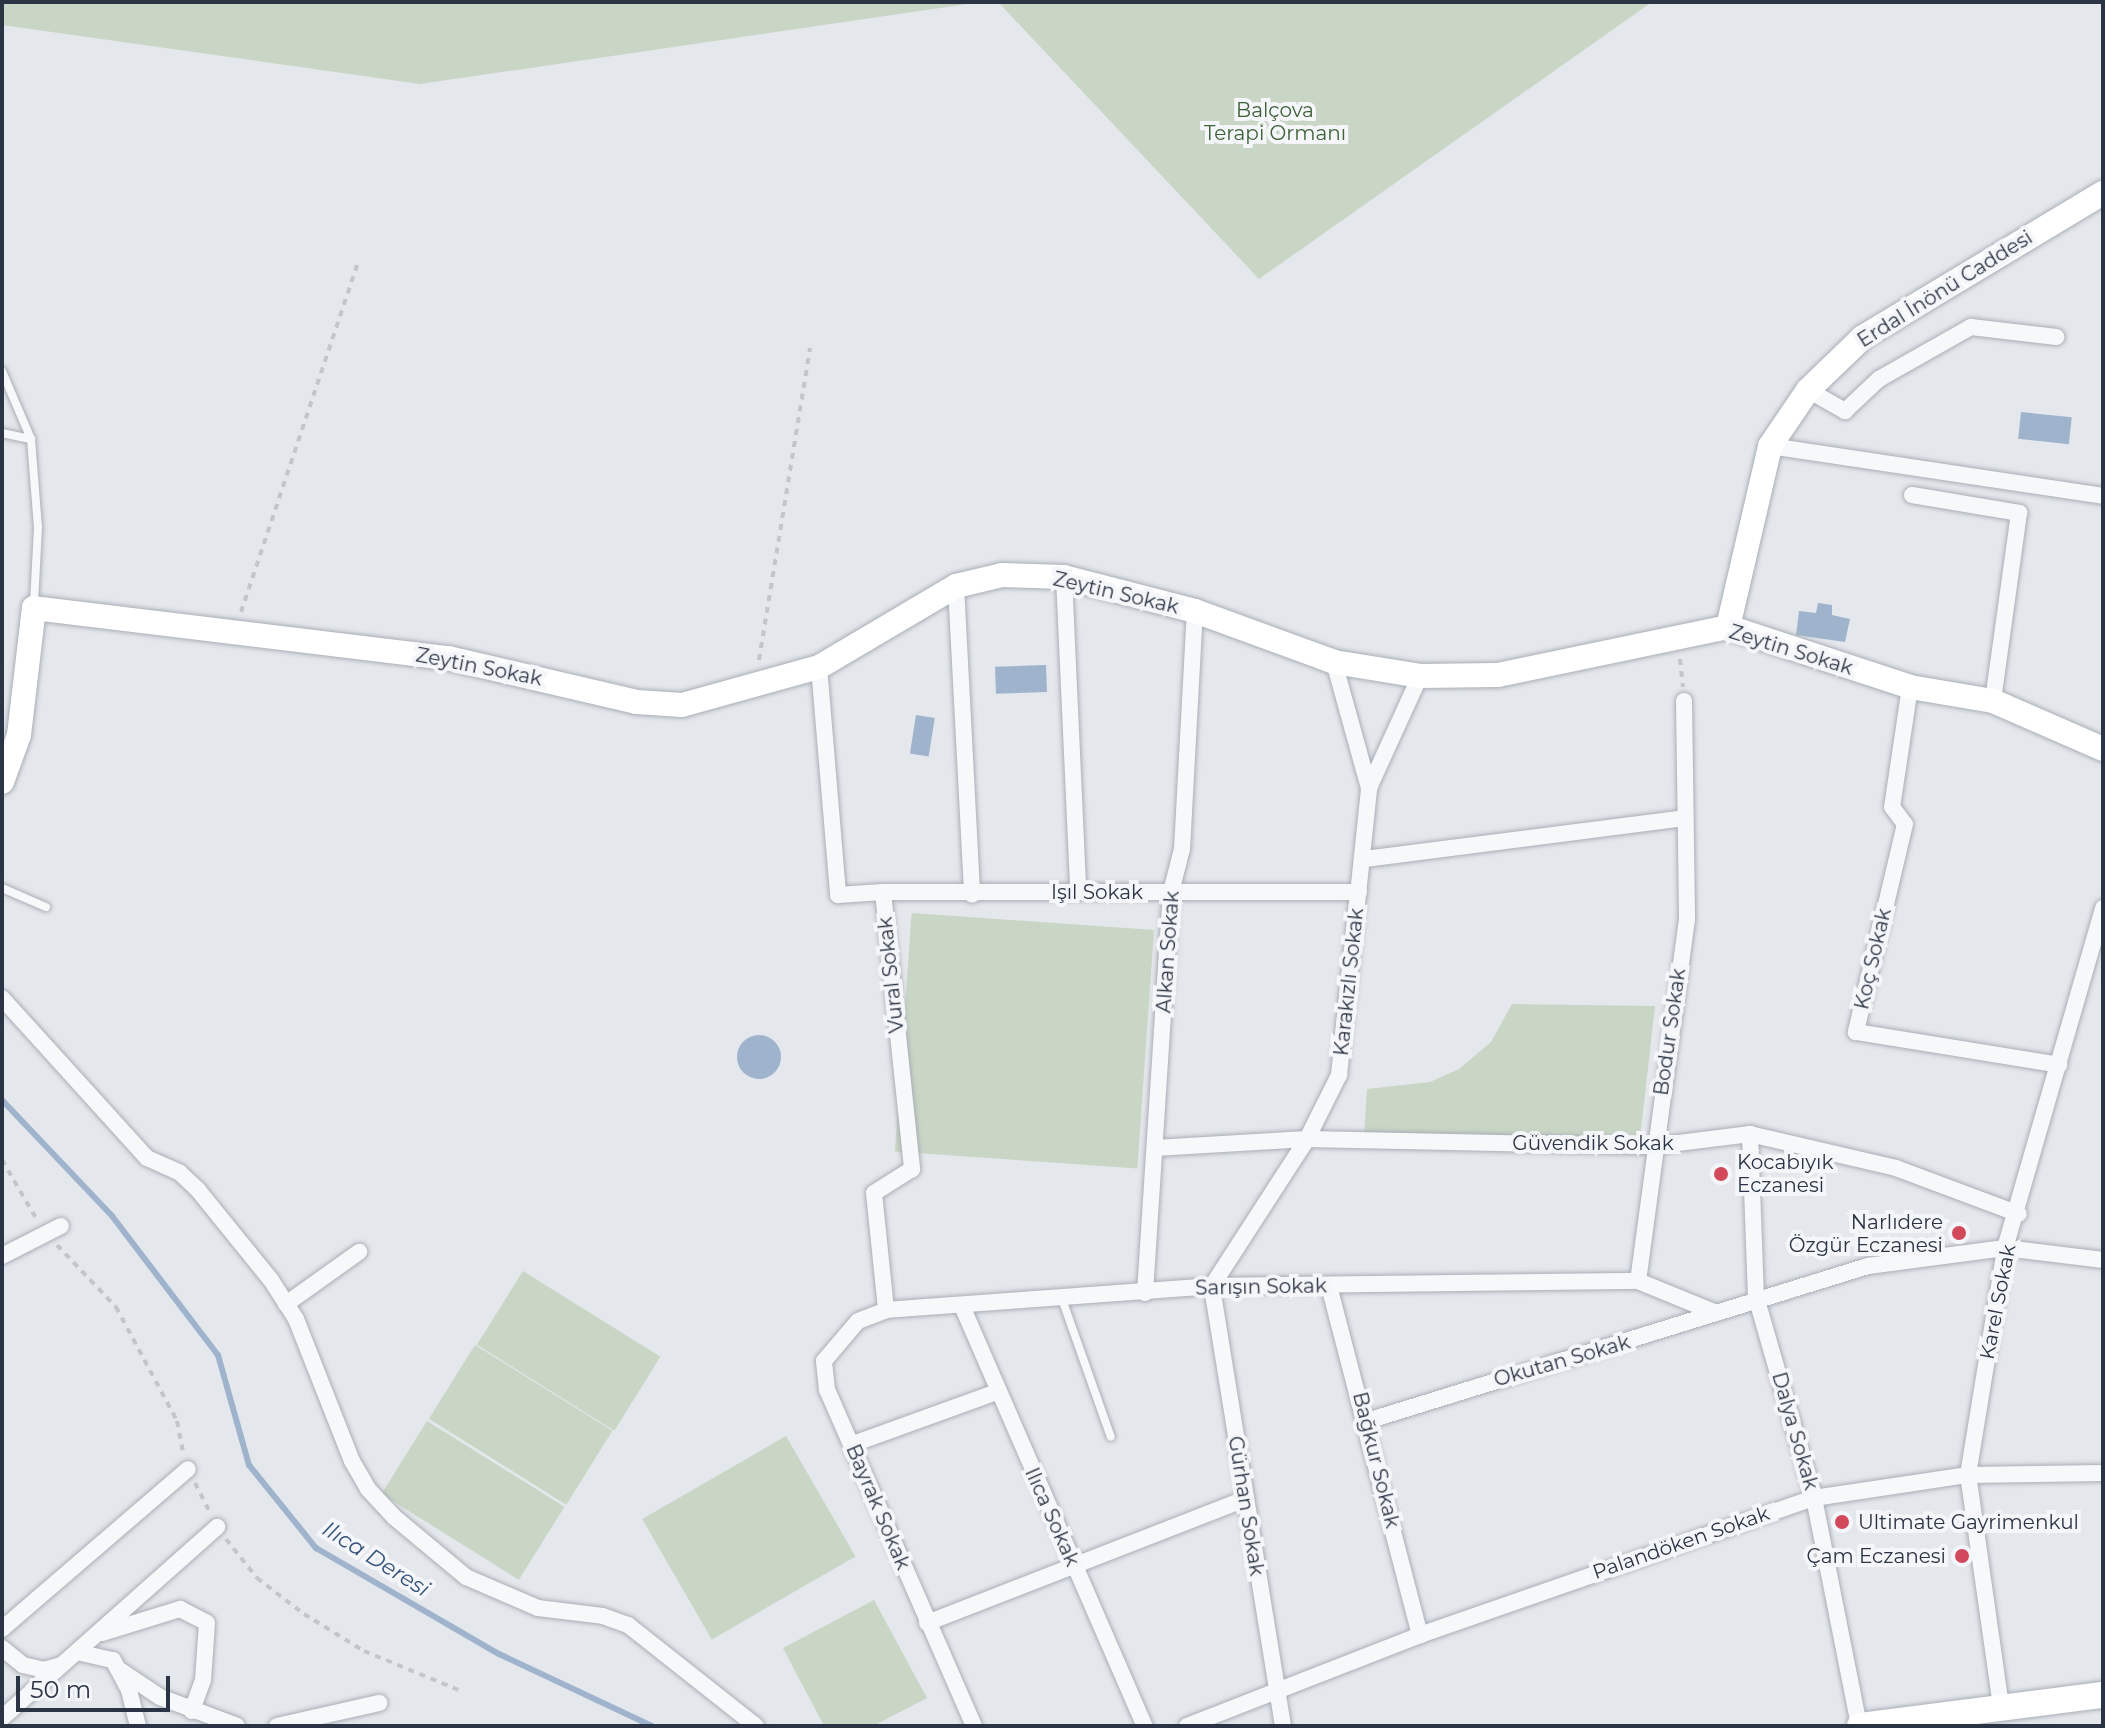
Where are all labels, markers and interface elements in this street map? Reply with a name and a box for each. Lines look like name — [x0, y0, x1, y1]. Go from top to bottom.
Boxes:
park label: Balçova Terapi Ormanı — [1204, 98, 1346, 145]
street label: Erdal İnönü Caddesi — [1853, 225, 2037, 353]
street label: Zeytin Sokak — [1051, 567, 1181, 619]
street label: Zeytin Sokak — [1726, 620, 1856, 680]
street label: Zeytin Sokak — [414, 643, 544, 691]
street label: Işıl Sokak — [1051, 880, 1143, 904]
street label: Alkan Sokak — [1152, 890, 1184, 1014]
street label: Koç Sokak — [1850, 906, 1896, 1012]
street label: Karakızlı Sokak — [1329, 907, 1369, 1057]
street label: Vural Sokak — [873, 916, 909, 1034]
street label: Bodur Sokak — [1649, 967, 1691, 1097]
street label: Güvendik Sokak — [1512, 1131, 1674, 1155]
place label: Kocabıyık Eczanesi — [1737, 1150, 1833, 1197]
marker: Kocabıyık Eczanesi — [1712, 1165, 1730, 1183]
place label: Narlıdere Özgür Eczanesi — [1789, 1210, 1943, 1257]
marker: Narlıdere Özgür Eczanesi — [1950, 1224, 1968, 1242]
street label: Karel Sokak — [1975, 1242, 2021, 1362]
street label: Sarışın Sokak — [1195, 1274, 1327, 1300]
street label: Okutan Sokak — [1491, 1330, 1633, 1392]
street label: Dalya Sokak — [1767, 1369, 1823, 1493]
street label: Bağkur Sokak — [1347, 1389, 1405, 1531]
street label: Gürhan Sokak — [1223, 1434, 1269, 1578]
street label: Bayrak Sokak — [841, 1441, 915, 1573]
street label: Ilıca Sokak — [1020, 1464, 1084, 1570]
street label: Palandöken Sokak — [1589, 1501, 1773, 1585]
place label: Ultimate Gayrimenkul — [1858, 1510, 2079, 1534]
marker: Ultimate Gayrimenkul — [1833, 1513, 1851, 1531]
water label: Ilıca Deresi — [318, 1516, 434, 1602]
place label: Çam Eczanesi — [1807, 1544, 1946, 1568]
marker: Çam Eczanesi — [1953, 1547, 1971, 1565]
scale bar — [20, 1660, 174, 1710]
text: 50 m — [30, 1675, 91, 1704]

